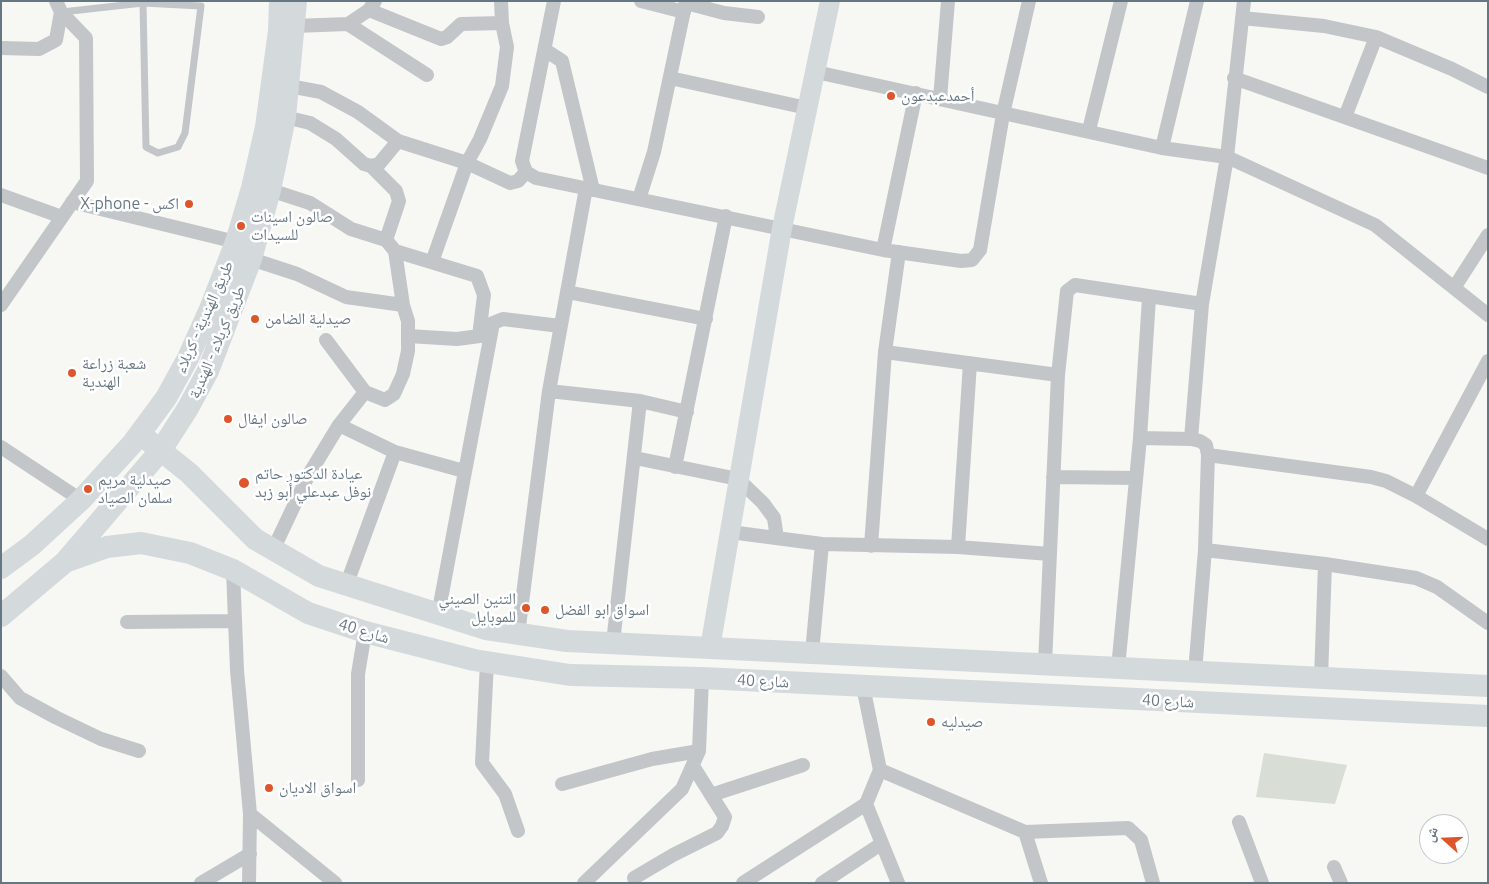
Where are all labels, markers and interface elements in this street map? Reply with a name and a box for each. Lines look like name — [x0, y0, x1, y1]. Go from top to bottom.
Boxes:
place label: أحمدعبدعون — [901, 86, 974, 106]
marker: أحمدعبدعون — [885, 90, 897, 102]
place label: X-phone - اكس — [80, 194, 179, 214]
marker: X-phone - اكس — [183, 198, 195, 210]
place label: صالون اسينات للسيدات — [251, 207, 333, 245]
marker: صالون اسينات للسيدات — [235, 220, 247, 232]
street label: طريق الهندية - كربلاء — [171, 258, 237, 376]
street label: طريق كربلاء - الهندية — [185, 283, 249, 401]
place label: صيدلية الضامن — [265, 309, 351, 329]
marker: صيدلية الضامن — [249, 313, 261, 325]
place label: شعبة زراعة الهندية — [82, 354, 146, 392]
marker: شعبة زراعة الهندية — [66, 367, 78, 379]
place label: صالون ايفال — [238, 409, 308, 429]
marker: صالون ايفال — [222, 413, 234, 425]
place label: عيادة الدكتور حاتم نوفل عبدعلي أبو زبد — [255, 464, 371, 502]
place label: صيدلية مريم سلمان الصياد — [98, 470, 172, 508]
marker: عيادة الدكتور حاتم نوفل عبدعلي أبو زبد — [237, 476, 251, 490]
marker: صيدلية مريم سلمان الصياد — [82, 483, 94, 495]
place label: التنين الصيني للموبايل — [439, 589, 516, 627]
place label: اسواق ابو الفضل — [555, 600, 649, 620]
marker: التنين الصيني للموبايل — [520, 602, 532, 614]
marker: اسواق ابو الفضل — [539, 604, 551, 616]
street label: شارع 40 — [336, 614, 392, 648]
street label: شارع 40 — [736, 670, 790, 692]
street label: شارع 40 — [1141, 690, 1195, 712]
place label: صيدليه — [941, 712, 983, 732]
marker: صيدليه — [925, 716, 937, 728]
place label: اسواق الاديان — [279, 778, 356, 798]
marker: اسواق الاديان — [263, 782, 275, 794]
north arrow — [1419, 814, 1469, 864]
text: ش — [1421, 825, 1441, 844]

